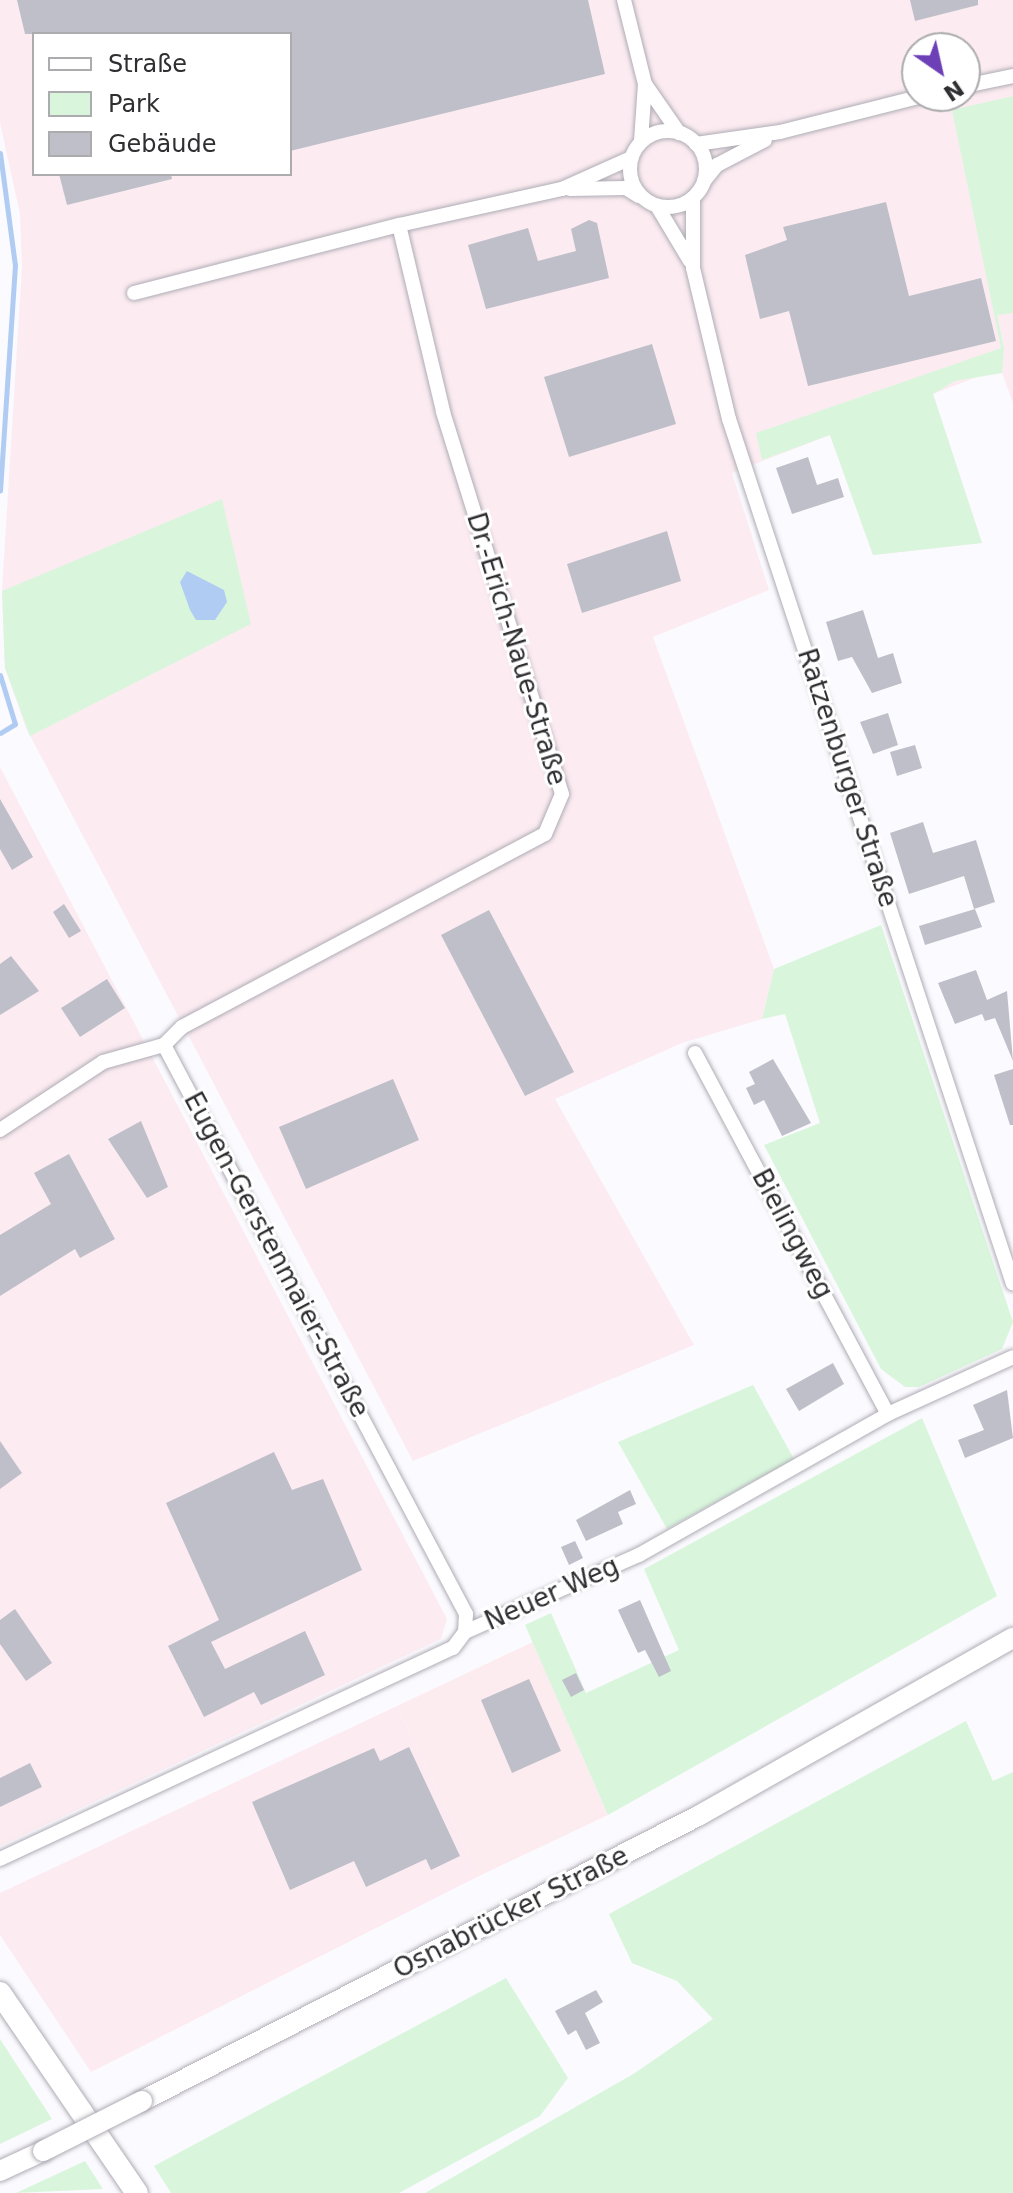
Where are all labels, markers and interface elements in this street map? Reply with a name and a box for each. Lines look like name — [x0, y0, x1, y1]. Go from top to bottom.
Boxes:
legend — [32, 32, 292, 176]
north arrow — [901, 32, 981, 112]
text: Straße — [108, 50, 187, 78]
text: N — [939, 75, 968, 106]
text: Park — [108, 90, 160, 118]
text: Gebäude — [108, 130, 217, 158]
street label: Dr.-Erich-Naue-Straße — [460, 509, 572, 789]
street label: Ratzenburger Straße — [790, 645, 904, 911]
street label: Eugen-Gerstenmaier-Straße — [177, 1087, 375, 1423]
street label: Bielingweg — [745, 1164, 839, 1304]
street label: Neuer Weg — [480, 1551, 624, 1637]
street label: Osnabrücker Straße — [388, 1840, 634, 1986]

